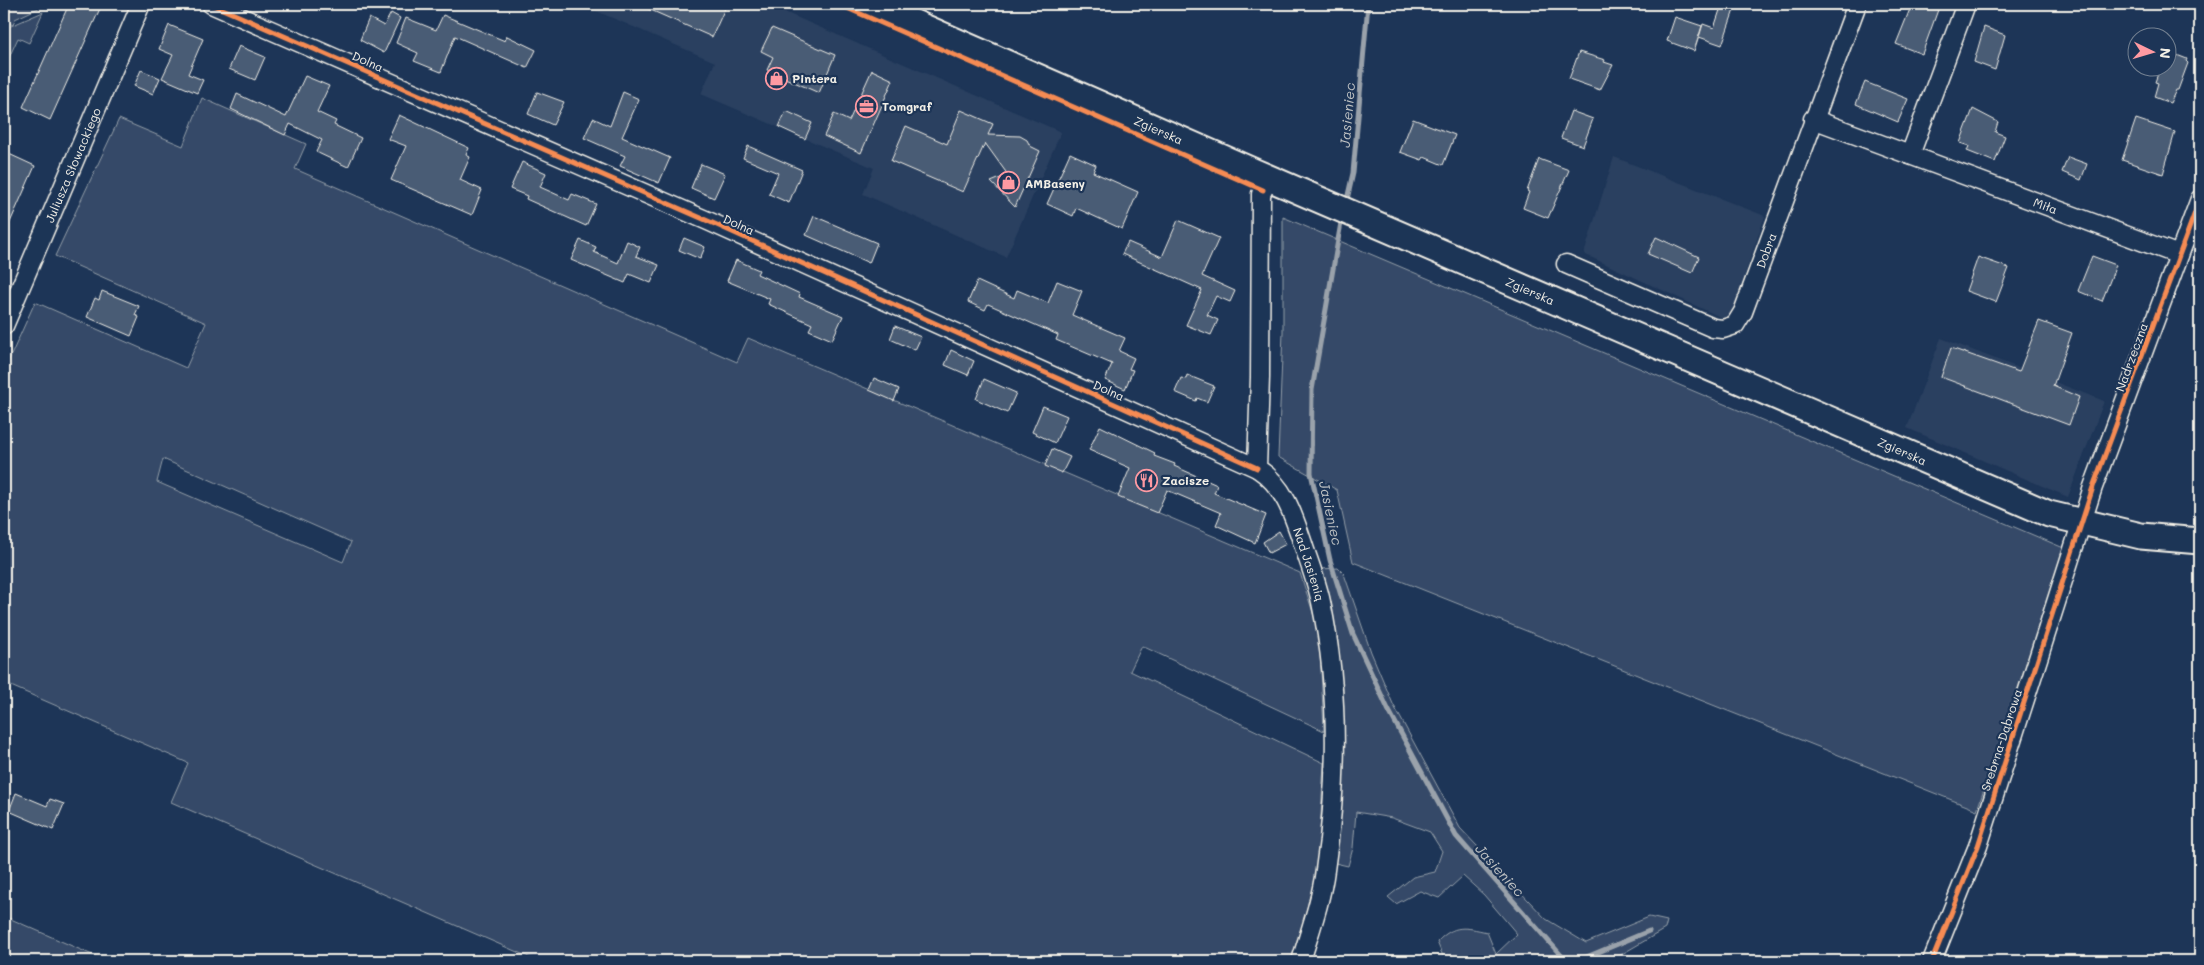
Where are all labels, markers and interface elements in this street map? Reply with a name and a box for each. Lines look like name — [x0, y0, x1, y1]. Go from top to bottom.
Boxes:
north arrow — [2126, 28, 2176, 78]
street label: Dolna — [350, 47, 386, 75]
text: N — [2156, 47, 2175, 59]
shop icon: Pintera — [764, 66, 788, 90]
place label: Pintera — [792, 70, 837, 86]
water label: Jasieniec — [1335, 82, 1359, 148]
office icon: Tomgraf — [854, 94, 878, 118]
place label: Tomgraf — [882, 98, 933, 114]
street label: Juliusza Słowackiego — [41, 105, 104, 225]
street label: Zgierska — [1132, 112, 1186, 148]
shop icon: AMBaseny — [997, 171, 1021, 195]
place label: AMBaseny — [1025, 175, 1086, 191]
street label: Miła — [2031, 194, 2060, 217]
street label: Dolna — [721, 210, 757, 238]
street label: Dobra — [1752, 230, 1780, 270]
street label: Zgierska — [1503, 273, 1557, 308]
street label: Nadrzeczna — [2111, 320, 2151, 394]
street label: Dolna — [1091, 376, 1127, 404]
street label: Zgierska — [1875, 433, 1929, 468]
restaurant icon: Zacisze — [1134, 468, 1158, 492]
place label: Zacisze — [1162, 472, 1209, 488]
water label: Jasieniec — [1315, 479, 1347, 547]
street label: Nad Jasienią — [1290, 525, 1329, 603]
street label: Srebrna-Dąbrowa — [1977, 687, 2025, 793]
water label: Jasieniec — [1471, 839, 1529, 901]

